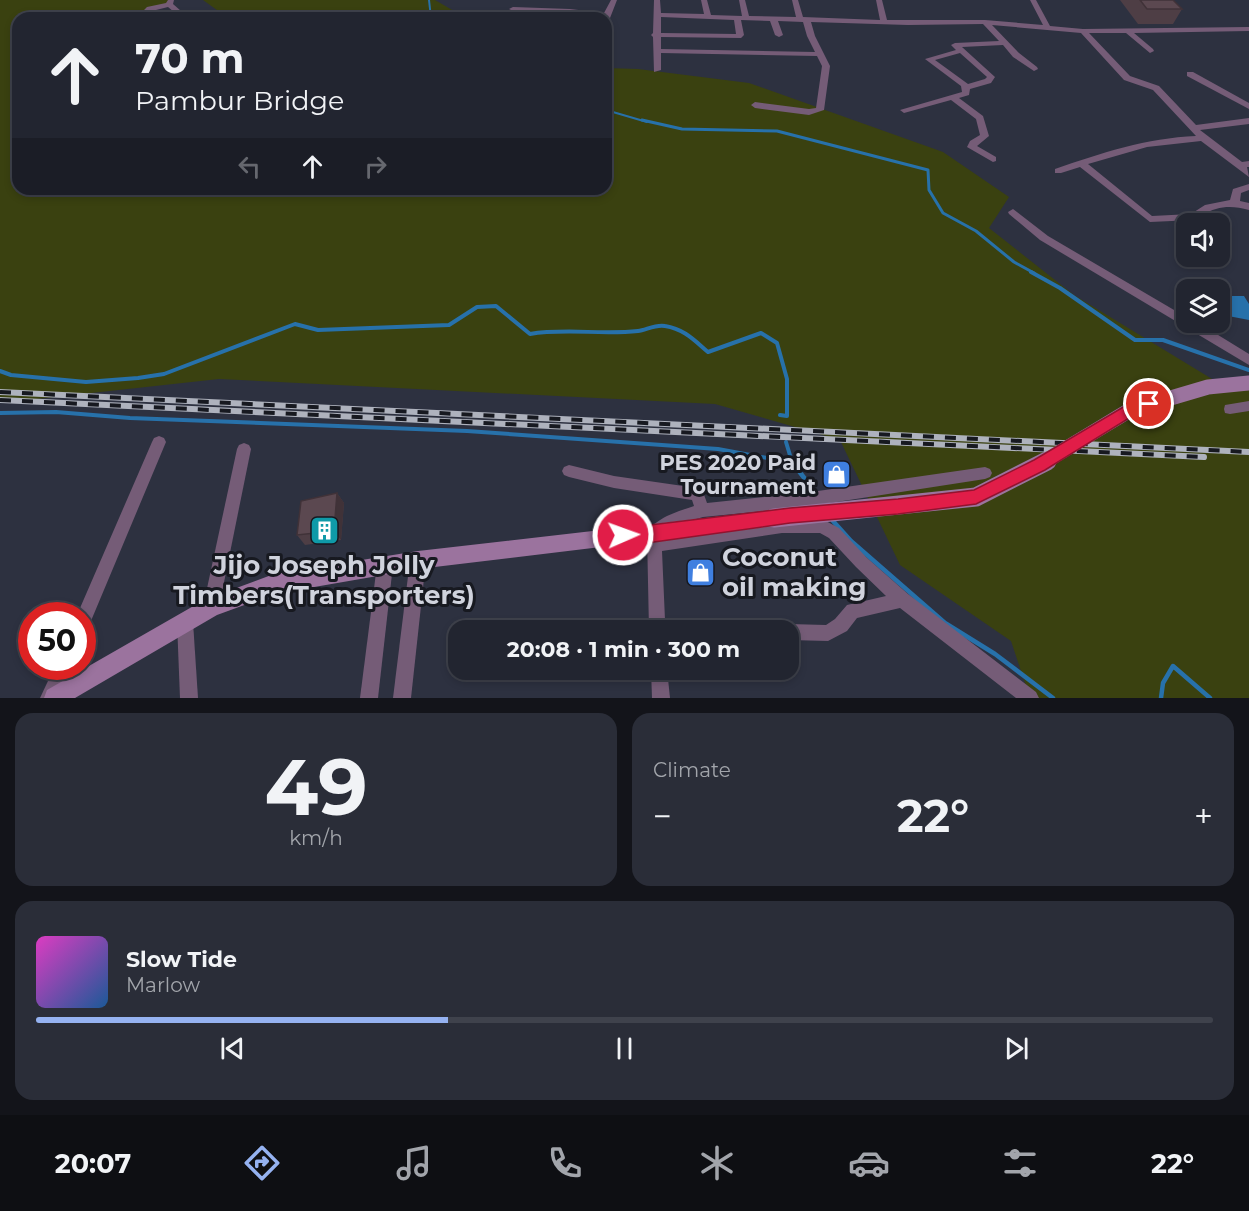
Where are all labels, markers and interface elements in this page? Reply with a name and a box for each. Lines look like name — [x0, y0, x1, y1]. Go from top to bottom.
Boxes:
text: 70 m — [135, 32, 245, 84]
icon: ahead — [36, 36, 114, 114]
text: Pambur Bridge — [135, 84, 344, 117]
icon: left — [233, 150, 266, 183]
icon: ahead — [296, 150, 329, 183]
icon: right — [359, 150, 392, 183]
map controls — [1176, 213, 1230, 333]
button: sound — [1176, 213, 1230, 267]
button: layers — [1176, 279, 1230, 333]
pin — [1123, 378, 1174, 429]
icon: arrive — [1132, 387, 1165, 420]
place label: PES 2020 Paid Tournament — [659, 450, 816, 499]
shop icon: PES 2020 Paid Tournament — [821, 458, 853, 490]
position arrow — [591, 503, 655, 567]
building icon: Jijo Joseph Jolly Timbers(Transporters) — [308, 515, 340, 547]
place label: Coconut oil making — [722, 541, 866, 603]
place label: Jijo Joseph Jolly Timbers(Transporters) — [173, 549, 475, 611]
shop icon: Coconut oil making — [685, 556, 717, 588]
speed limit sign: 50 — [18, 602, 96, 680]
text: 20:08 · 1 min · 300 m — [507, 636, 740, 663]
text: 49 — [264, 739, 368, 835]
text: Climate — [653, 758, 731, 782]
text: 22° — [897, 788, 969, 843]
text: − — [653, 796, 672, 836]
text: + — [1194, 796, 1213, 836]
text: km/h — [289, 826, 343, 850]
text: Slow Tide — [126, 946, 237, 973]
text: Marlow — [126, 973, 200, 997]
icon: previous — [216, 1032, 249, 1065]
icon: pause — [608, 1032, 641, 1065]
icon: next — [1000, 1032, 1033, 1065]
icon: directions — [241, 1142, 283, 1184]
icon: music — [393, 1142, 435, 1184]
icon: phone — [544, 1142, 586, 1184]
icon: climate — [696, 1142, 738, 1184]
icon: car — [848, 1142, 890, 1184]
icon: filters — [999, 1142, 1041, 1184]
text: 20:07 — [55, 1147, 131, 1180]
text: 22° — [1151, 1147, 1194, 1180]

